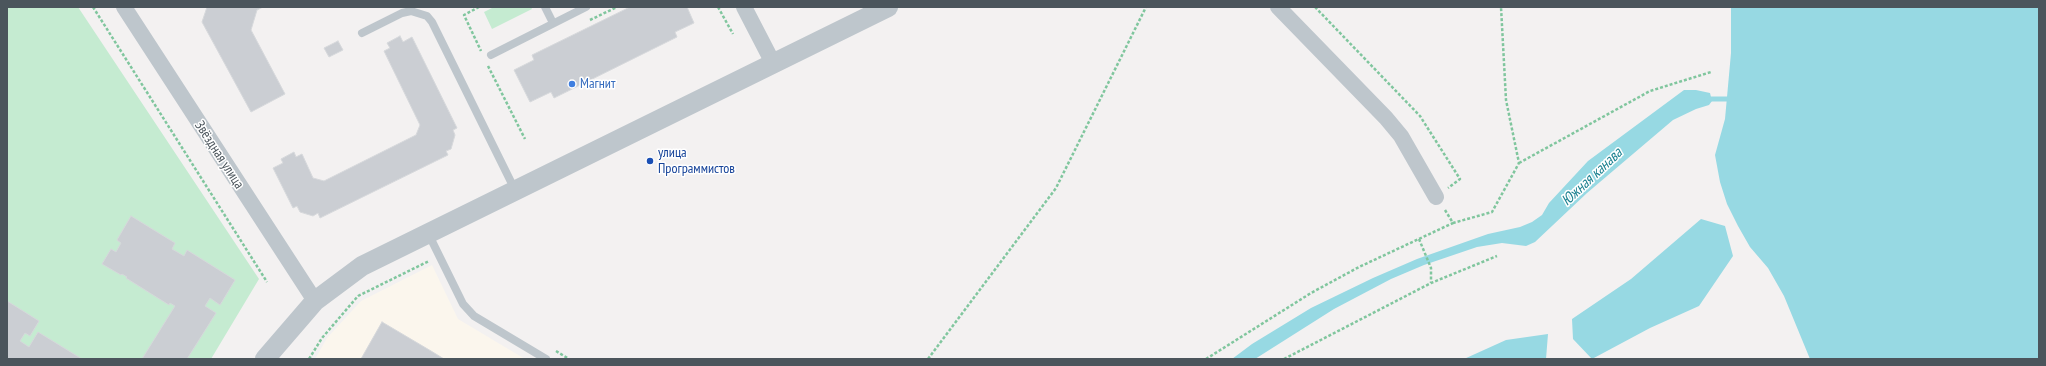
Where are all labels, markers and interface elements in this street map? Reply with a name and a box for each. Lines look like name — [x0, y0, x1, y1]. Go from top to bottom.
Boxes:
place label: Магнит — [580, 76, 615, 92]
marker: Магнит — [567, 79, 577, 89]
street label: Звёздная улица — [191, 118, 247, 192]
water label: Южная канава — [1558, 144, 1626, 210]
place label: улица Программистов — [658, 145, 735, 178]
marker: улица Программистов — [645, 156, 655, 166]

